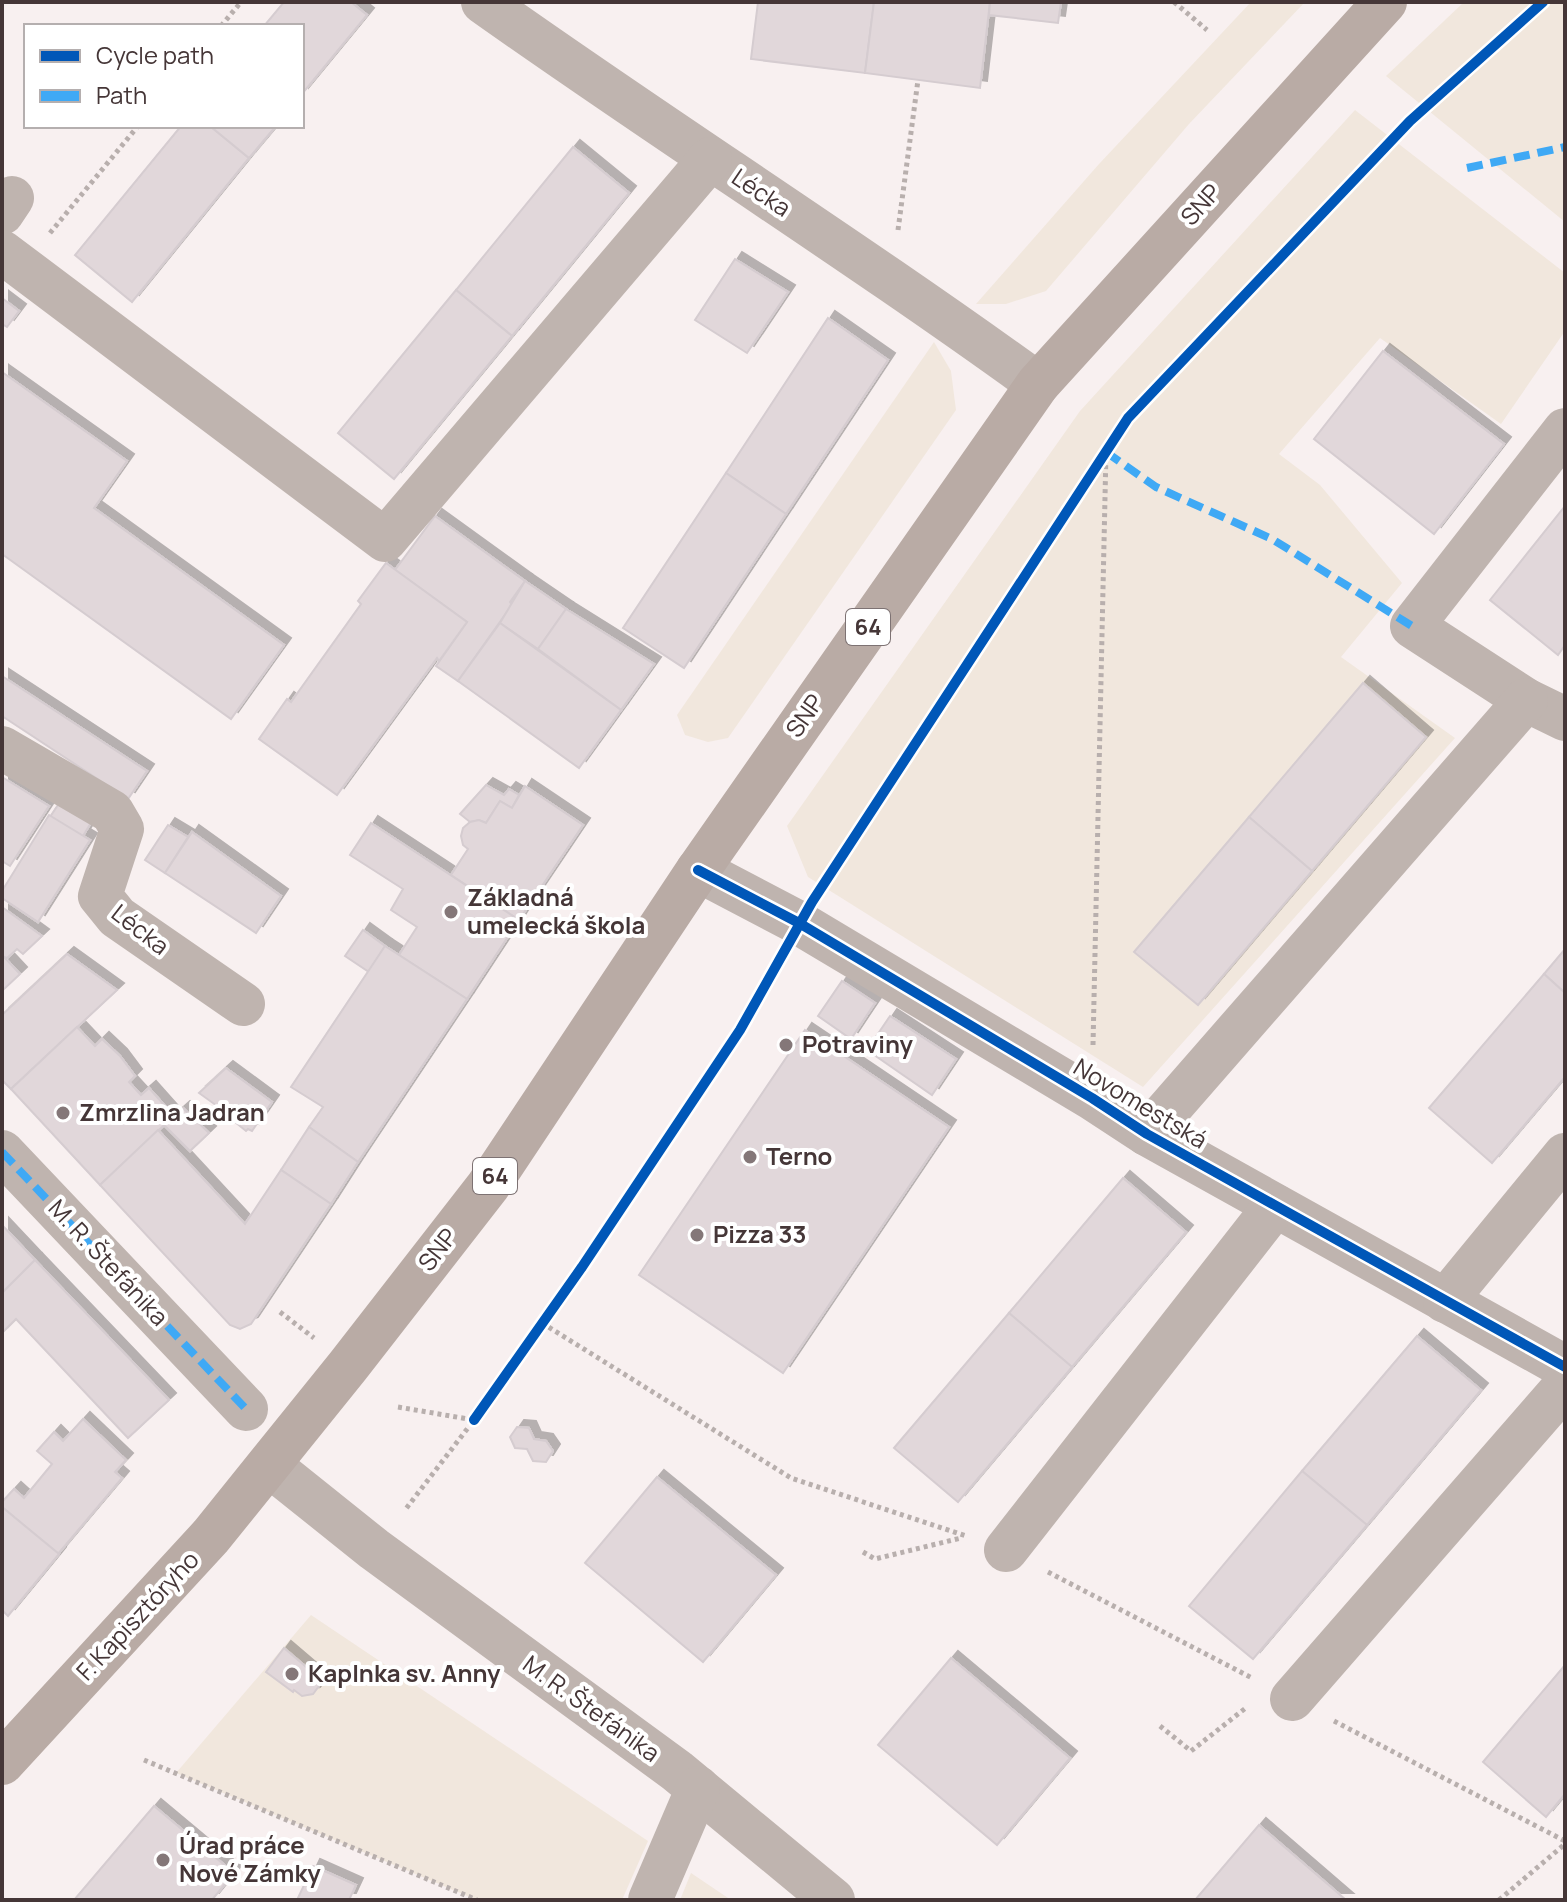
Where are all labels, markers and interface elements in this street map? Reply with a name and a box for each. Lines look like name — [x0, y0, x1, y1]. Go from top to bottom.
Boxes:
legend — [24, 24, 304, 128]
text: Cycle path — [96, 38, 214, 71]
text: Path — [96, 78, 147, 111]
street label: Lécka — [726, 160, 798, 224]
street label: SNP — [1172, 176, 1227, 232]
road number: 64 — [846, 609, 890, 645]
street label: SNP — [777, 687, 830, 743]
place label: Základná umelecká škola — [467, 880, 645, 941]
street label: Lécka — [105, 896, 177, 962]
marker: Základná umelecká škola — [442, 903, 460, 921]
place label: Potraviny — [802, 1027, 914, 1060]
marker: Potraviny — [777, 1036, 795, 1054]
street label: Novomestská — [1068, 1050, 1214, 1156]
place label: Zmrzlina Jadran — [79, 1095, 265, 1128]
marker: Zmrzlina Jadran — [54, 1104, 72, 1122]
place label: Terno — [766, 1139, 832, 1172]
marker: Terno — [741, 1148, 759, 1166]
road number: 64 — [473, 1158, 517, 1194]
street label: M. R. Štefánika — [42, 1192, 176, 1332]
place label: Pizza 33 — [713, 1217, 806, 1250]
street label: SNP — [410, 1221, 464, 1277]
marker: Pizza 33 — [688, 1226, 706, 1244]
street label: F. Kapisztóryho — [68, 1543, 206, 1687]
street label: M. R. Štefánika — [517, 1647, 667, 1769]
place label: Kaplnka sv. Anny — [308, 1656, 501, 1689]
marker: Kaplnka sv. Anny — [283, 1665, 301, 1683]
place label: Úrad práce Nové Zámky — [179, 1828, 321, 1889]
marker: Úrad práce Nové Zámky — [154, 1851, 172, 1869]

